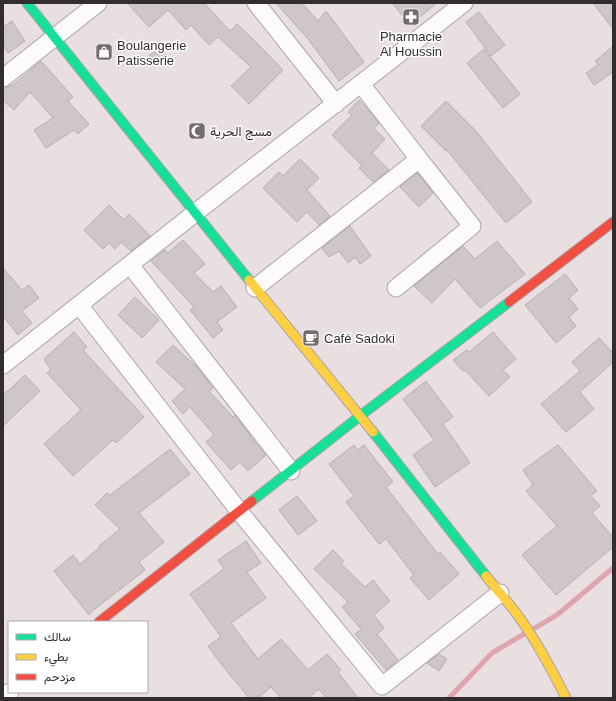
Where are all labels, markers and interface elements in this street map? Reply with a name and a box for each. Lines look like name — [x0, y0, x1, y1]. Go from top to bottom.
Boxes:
pharmacy icon: Pharmacie Al Houssin — [401, 7, 421, 27]
place label: Pharmacie Al Houssin — [380, 29, 442, 59]
place label: Boulangerie Patisserie — [117, 38, 186, 68]
shop icon: Boulangerie Patisserie — [94, 42, 114, 62]
mosque icon: مسج الحرية — [187, 121, 207, 141]
place label: مسج الحرية — [210, 124, 272, 141]
cafe icon: Café Sadoki — [301, 328, 321, 348]
place label: Café Sadoki — [324, 331, 395, 346]
legend — [8, 621, 148, 693]
text: سالك — [44, 630, 71, 644]
text: بطيء — [44, 650, 68, 667]
text: مزدحم — [44, 670, 75, 685]

